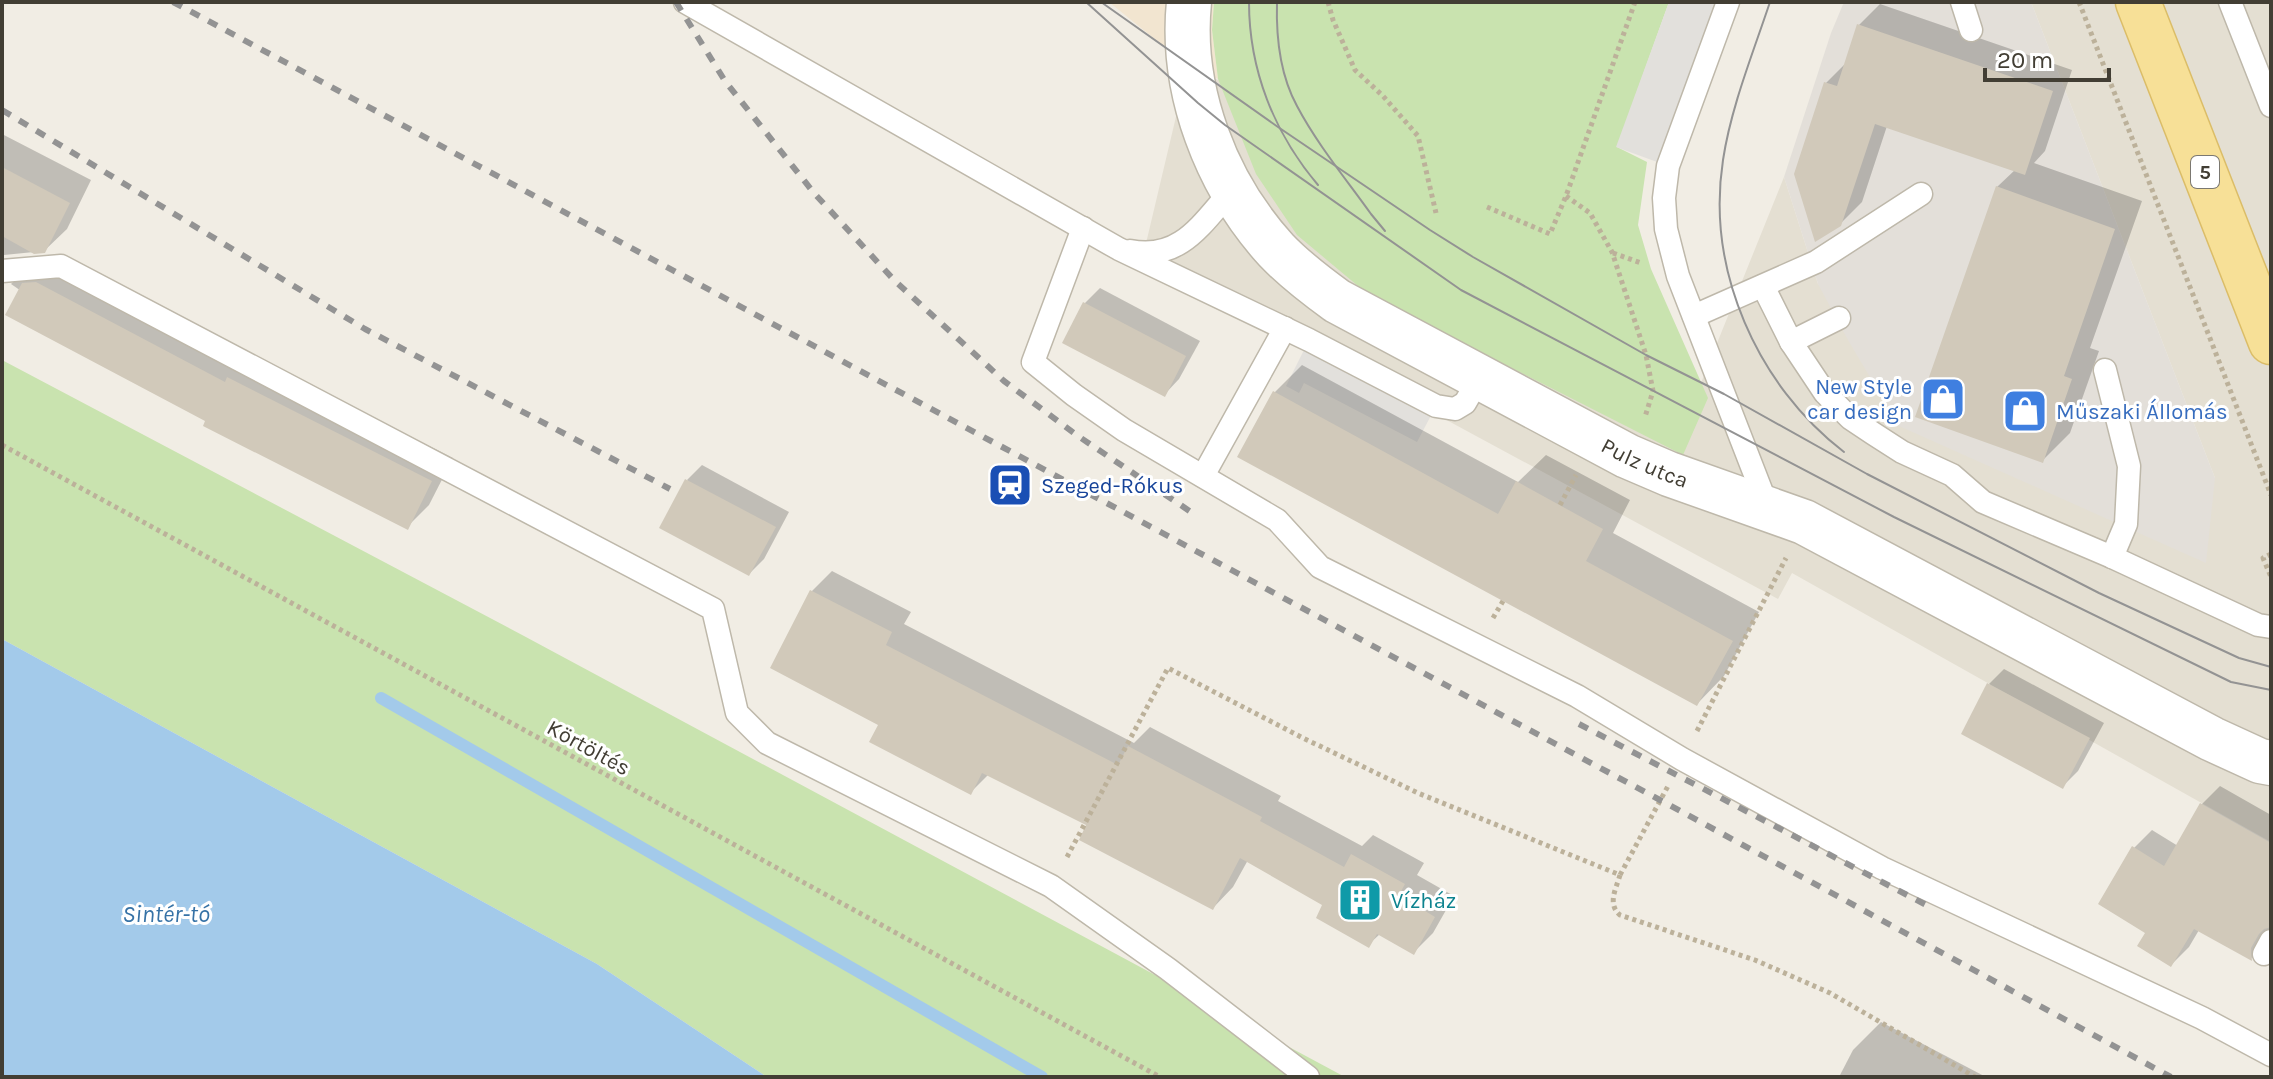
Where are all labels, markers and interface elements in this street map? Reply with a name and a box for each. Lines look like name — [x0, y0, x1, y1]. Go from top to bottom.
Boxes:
scale bar — [1985, 32, 2109, 82]
text: 20 m — [1997, 46, 2053, 74]
road number: 5 — [2191, 156, 2219, 188]
place label: New Style car design — [1807, 374, 1912, 425]
shop icon: New Style car design — [1919, 375, 1967, 423]
shop icon: Műszaki Állomás — [2001, 387, 2049, 435]
place label: Műszaki Állomás — [2056, 398, 2227, 425]
street label: Pulz utca — [1597, 433, 1692, 494]
station icon: Szeged-Rókus — [986, 461, 1034, 509]
place label: Szeged-Rókus — [1041, 473, 1183, 499]
street label: Körtöltés — [542, 714, 635, 781]
building icon: Vízház — [1336, 876, 1384, 924]
place label: Vízház — [1391, 888, 1456, 914]
water label: Sintér-tó — [122, 900, 210, 928]

